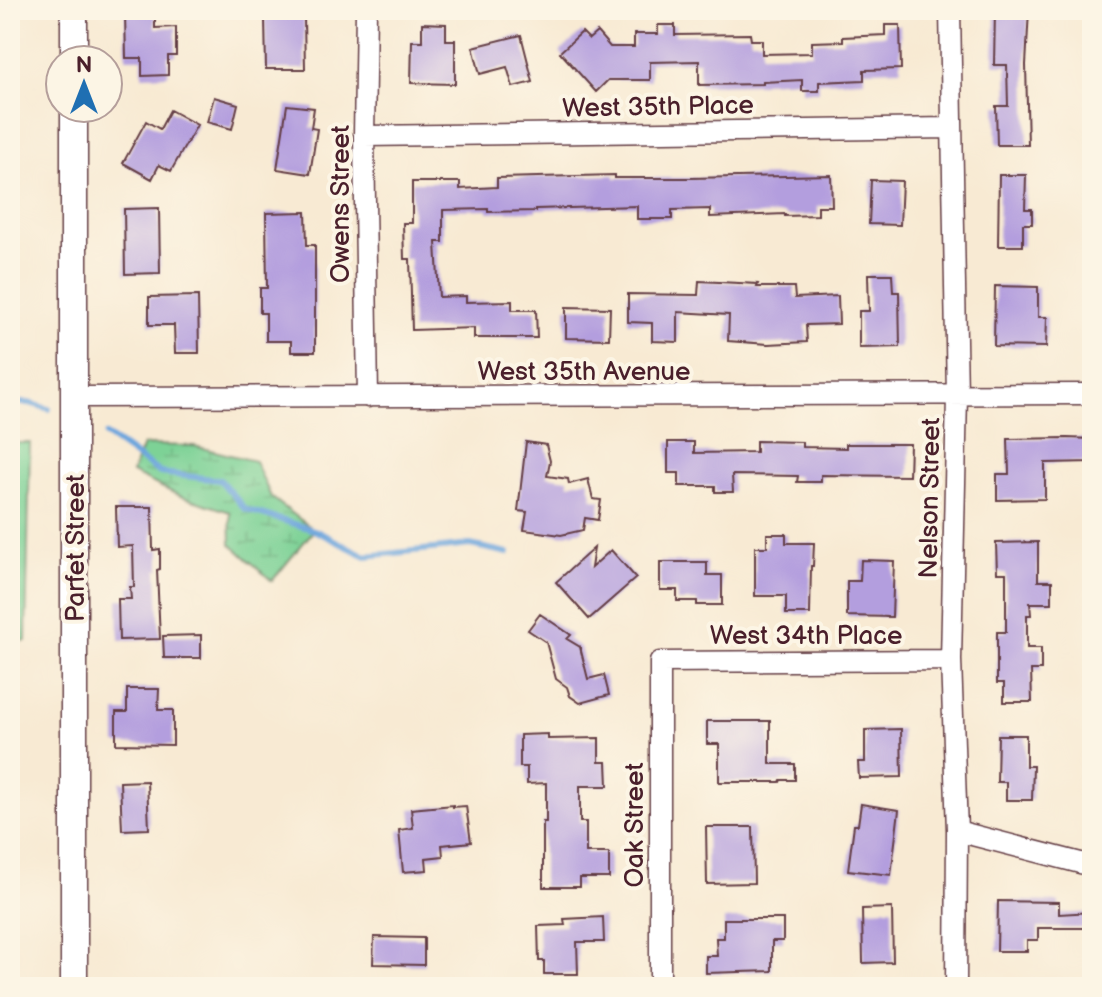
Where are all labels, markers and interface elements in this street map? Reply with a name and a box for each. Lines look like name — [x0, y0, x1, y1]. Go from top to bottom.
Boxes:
north arrow — [44, 44, 124, 124]
text: N — [76, 52, 92, 79]
street label: West 35th Place — [562, 90, 754, 125]
street label: Owens Street — [326, 125, 357, 283]
street label: West 35th Avenue — [477, 357, 691, 388]
street label: Nelson Street — [914, 417, 947, 579]
street label: Parfet Street — [61, 474, 92, 622]
street label: West 34th Place — [710, 621, 902, 652]
street label: Oak Street — [620, 763, 651, 887]

